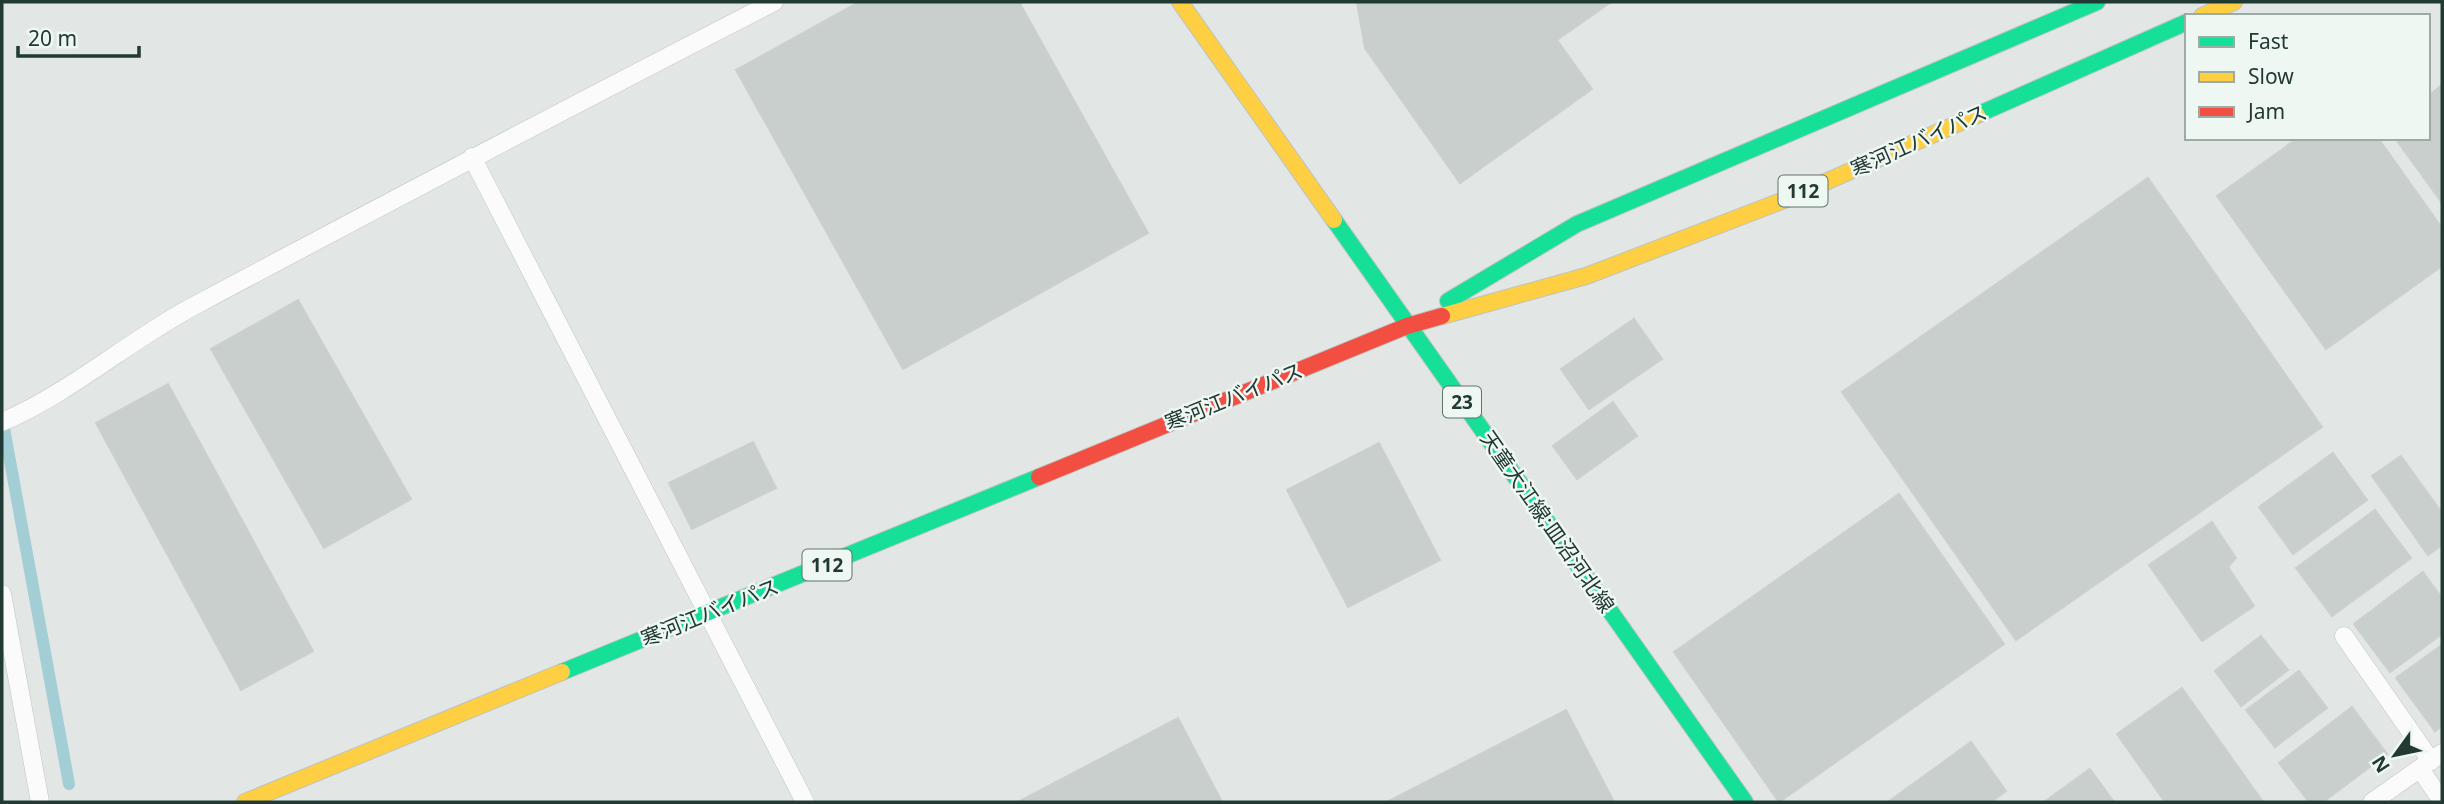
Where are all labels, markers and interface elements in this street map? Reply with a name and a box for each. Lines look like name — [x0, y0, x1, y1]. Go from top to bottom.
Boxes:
scale bar — [18, 14, 138, 58]
legend — [2185, 14, 2430, 140]
text: 20 m — [28, 24, 77, 52]
text: Fast — [2248, 27, 2289, 55]
text: Slow — [2248, 62, 2294, 90]
street label: 寒河江バイパス — [1846, 97, 1991, 183]
text: Jam — [2246, 97, 2285, 125]
road number: 112 — [1778, 176, 1828, 206]
street label: 寒河江バイパス — [1160, 356, 1307, 437]
road number: 23 — [1443, 386, 1481, 418]
street label: 天童大江線;皿沼河北線 — [1475, 425, 1621, 618]
road number: 112 — [802, 550, 852, 580]
street label: 寒河江バイパス — [636, 572, 783, 653]
north arrow — [2360, 720, 2430, 790]
text: N — [2366, 751, 2396, 778]

